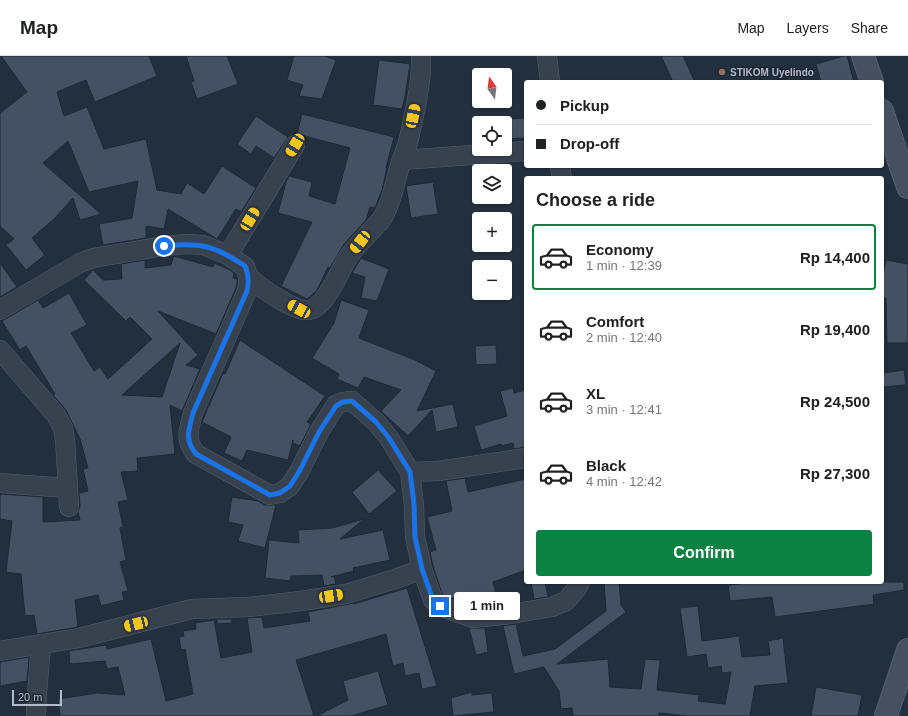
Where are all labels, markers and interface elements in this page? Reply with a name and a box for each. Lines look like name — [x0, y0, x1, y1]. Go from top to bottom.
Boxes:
text: Map — [20, 17, 58, 38]
text: Map — [737, 20, 765, 36]
text: Layers — [787, 20, 829, 36]
text: Share — [851, 20, 888, 36]
marker: STIKOM Uyelindo — [717, 67, 727, 77]
place label: STIKOM Uyelindo — [730, 67, 814, 78]
north arrow — [472, 68, 512, 108]
map controls — [472, 68, 512, 300]
text: Pickup — [560, 97, 609, 114]
car — [405, 103, 421, 129]
button: locate — [472, 116, 512, 156]
car — [284, 132, 306, 158]
text: Drop-off — [560, 135, 619, 152]
button: layers — [472, 164, 512, 204]
text: Choose a ride — [536, 190, 655, 210]
car — [239, 206, 261, 232]
button: + — [472, 212, 512, 252]
car — [348, 229, 372, 255]
route start — [155, 237, 173, 255]
icon: car — [538, 239, 574, 275]
text: Economy — [586, 241, 654, 258]
text: Rp 14,400 — [800, 249, 870, 266]
text: 1 min · 12:39 — [586, 258, 662, 273]
button: − — [472, 260, 512, 300]
car — [286, 298, 312, 320]
icon: car — [538, 311, 574, 347]
text: Comfort — [586, 313, 644, 330]
text: Rp 19,400 — [800, 321, 870, 338]
text: 2 min · 12:40 — [586, 330, 662, 345]
icon: car — [538, 383, 574, 419]
text: XL — [586, 385, 605, 402]
text: Rp 24,500 — [800, 393, 870, 410]
text: 3 min · 12:41 — [586, 402, 662, 417]
icon: car — [538, 455, 574, 491]
text: Black — [586, 457, 626, 474]
text: Rp 27,300 — [800, 465, 870, 482]
text: 4 min · 12:42 — [586, 474, 662, 489]
button: Confirm — [536, 530, 872, 576]
car — [318, 588, 344, 604]
callout: 1 min — [454, 592, 520, 620]
route end — [431, 597, 449, 615]
text: 1 min — [470, 598, 504, 613]
car — [123, 615, 149, 633]
scale bar — [12, 688, 62, 707]
text: 20 m — [18, 691, 42, 703]

